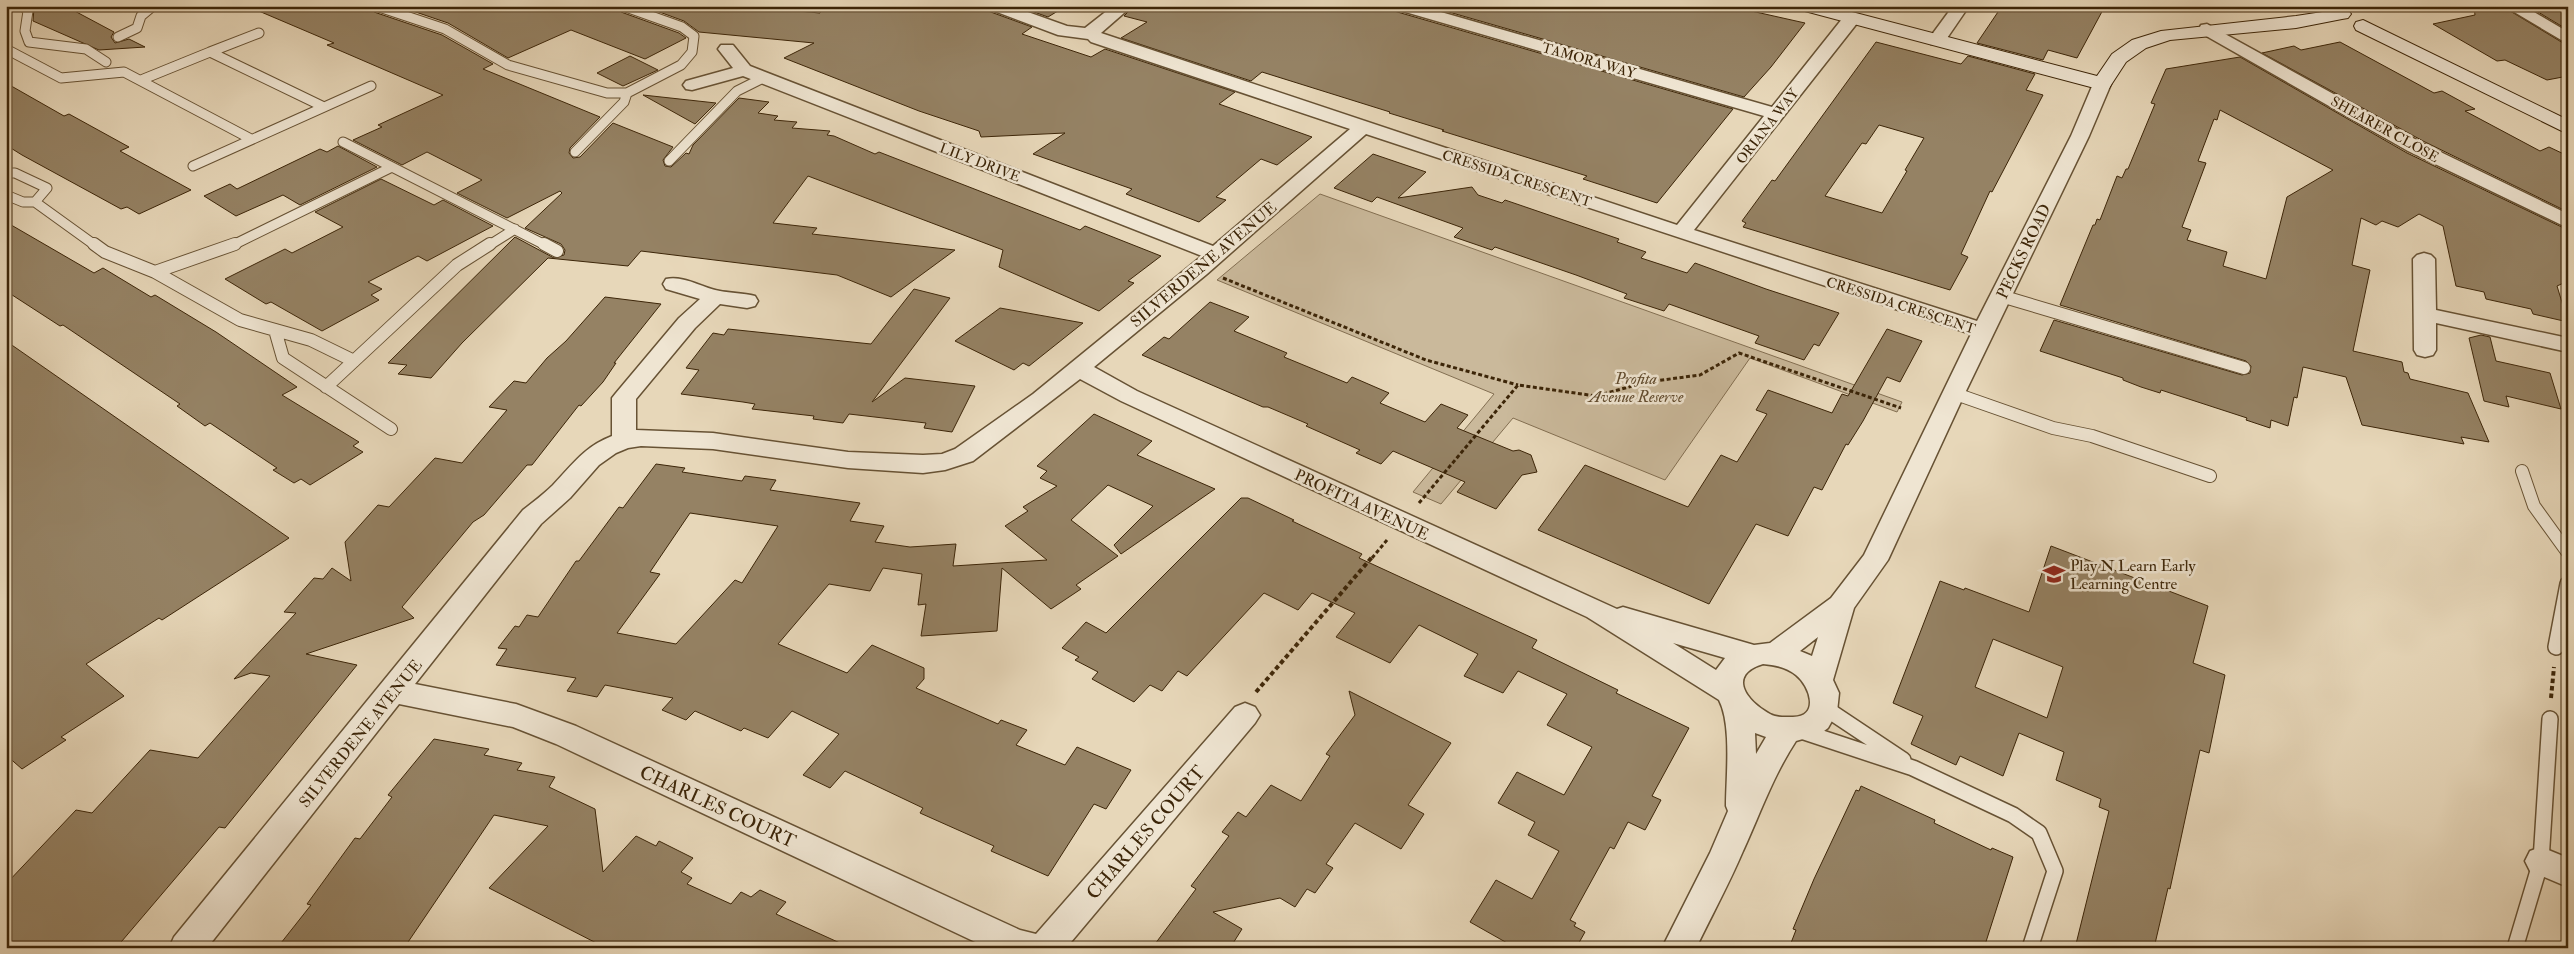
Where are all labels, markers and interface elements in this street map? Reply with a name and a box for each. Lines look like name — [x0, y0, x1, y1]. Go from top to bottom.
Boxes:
street label: TAMORA WAY — [1540, 39, 1638, 82]
street label: ORIANA WAY — [1733, 85, 1802, 168]
street label: SHEARER CLOSE — [2328, 93, 2442, 166]
street label: LILY DRIVE — [937, 139, 1023, 186]
street label: CRESSIDA CRESCENT — [1440, 146, 1594, 211]
street label: SILVERDENE AVENUE — [1126, 198, 1281, 332]
street label: PECKS ROAD — [1992, 201, 2055, 302]
street label: CRESSIDA CRESCENT — [1824, 273, 1978, 338]
park label: Profita Avenue Reserve — [1587, 369, 1684, 407]
street label: PROFITA AVENUE — [1291, 465, 1432, 545]
place label: Play N Learn Early Learning Centre — [2070, 556, 2196, 594]
school or university icon: Play N Learn Early Learning Centre — [2041, 561, 2067, 587]
street label: SILVERDENE AVENUE — [295, 656, 427, 812]
street label: CHARLES COURT — [636, 760, 800, 854]
street label: CHARLES COURT — [1081, 761, 1210, 905]

